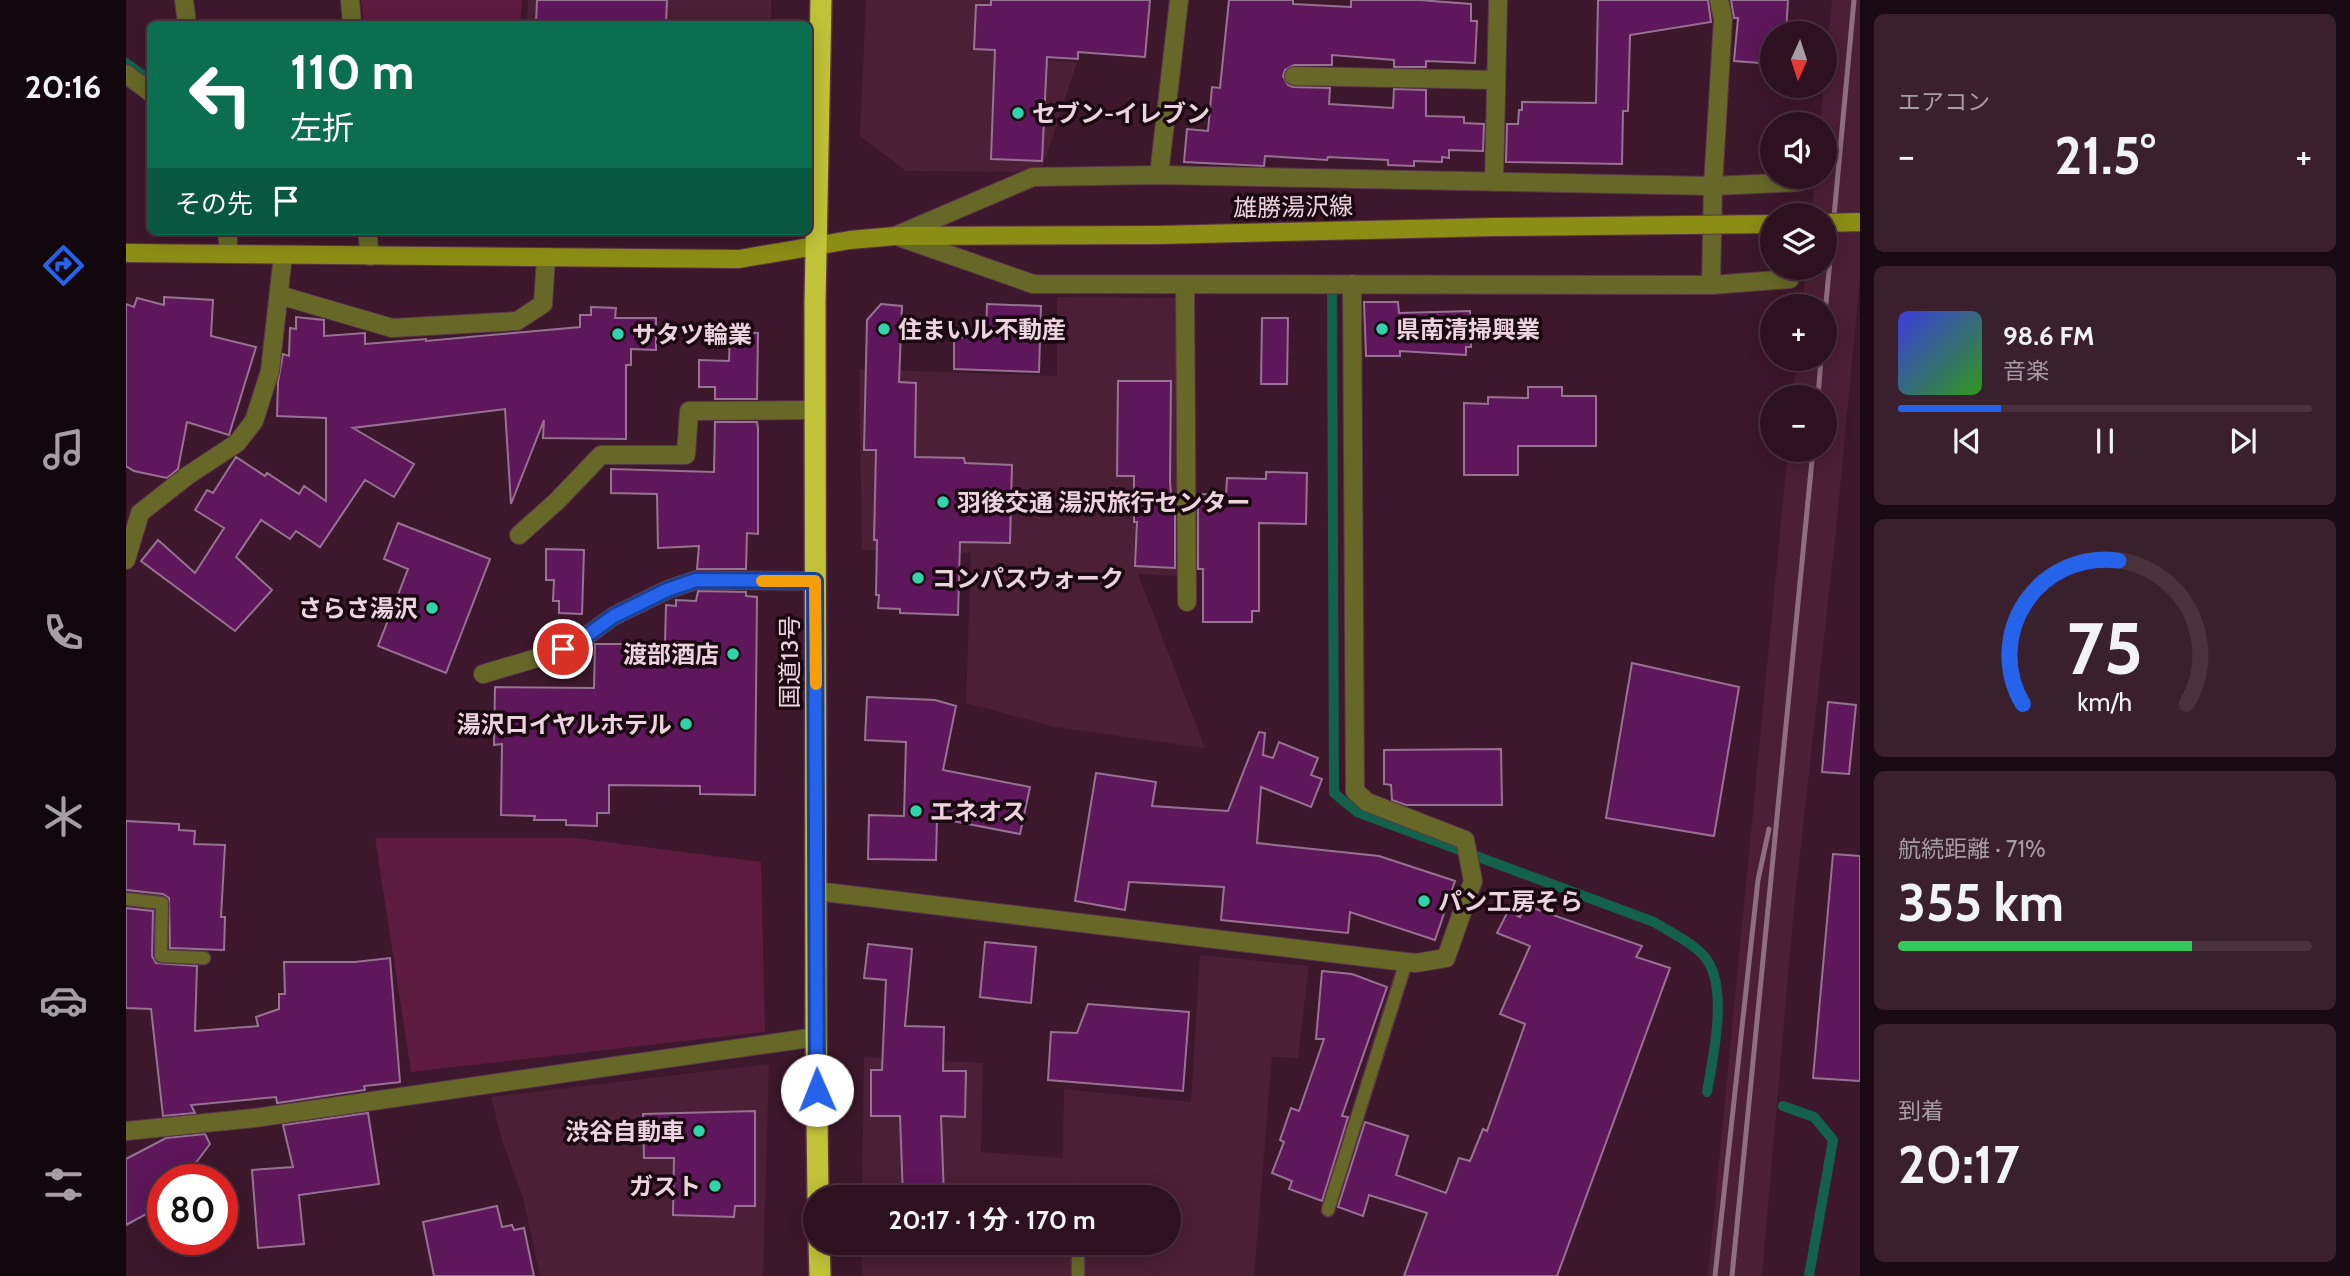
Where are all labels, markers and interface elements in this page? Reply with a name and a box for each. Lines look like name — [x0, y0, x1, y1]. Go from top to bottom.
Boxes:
north arrow — [1760, 21, 1838, 98]
map controls — [1760, 21, 1837, 462]
text: 110 m — [290, 42, 414, 101]
icon: left — [175, 49, 266, 140]
text: 20:16 — [25, 67, 101, 106]
text: エアコン — [1898, 88, 1990, 116]
place label: セブン-イレブン — [1032, 99, 1210, 128]
marker: セブン-イレブン — [1010, 105, 1026, 121]
text: 左折 — [290, 108, 354, 147]
button: sound — [1760, 112, 1837, 189]
text: 21.5° — [2054, 124, 2156, 187]
text: − — [1898, 132, 1915, 179]
text: + — [2295, 132, 2312, 179]
icon: arrive — [267, 182, 305, 220]
text: その先 — [175, 188, 253, 220]
street label: 雄勝湯沢線 — [1233, 191, 1353, 223]
button: layers — [1760, 203, 1837, 280]
icon: directions — [39, 241, 88, 290]
button: + — [1760, 294, 1837, 371]
place label: 住まいル不動産 — [898, 315, 1066, 344]
place label: 県南清掃興業 — [1396, 315, 1540, 344]
place label: サタツ輪業 — [632, 320, 752, 349]
text: 98.6 FM — [2003, 320, 2094, 352]
marker: 住まいル不動産 — [876, 321, 892, 337]
marker: 県南清掃興業 — [1374, 321, 1390, 337]
marker: サタツ輪業 — [610, 326, 626, 342]
text: 音楽 — [2003, 357, 2049, 385]
button: − — [1760, 385, 1837, 462]
icon: previous — [1948, 422, 1986, 460]
icon: pause — [2086, 422, 2124, 460]
icon: next — [2224, 422, 2262, 460]
icon: music — [39, 425, 88, 474]
place label: 羽後交通 湯沢旅行センター — [957, 488, 1250, 517]
marker: 羽後交通 湯沢旅行センター — [935, 494, 951, 510]
place label: コンパスウォーク — [932, 564, 1124, 593]
marker: コンパスウォーク — [910, 570, 926, 586]
place label: さらさ湯沢 — [298, 594, 418, 623]
marker: さらさ湯沢 — [424, 600, 440, 616]
text: 75 — [2067, 604, 2143, 692]
icon: phone — [39, 608, 88, 657]
street label: 国道13号 — [775, 616, 804, 708]
pin — [533, 619, 593, 679]
icon: arrive — [544, 630, 582, 668]
place label: 渡部酒店 — [623, 640, 719, 669]
marker: 渡部酒店 — [725, 646, 741, 662]
text: km/h — [2078, 687, 2132, 717]
place label: 湯沢ロイヤルホテル — [457, 710, 672, 739]
marker: 湯沢ロイヤルホテル — [678, 716, 694, 732]
icon: climate — [39, 792, 88, 841]
place label: エネオス — [930, 797, 1026, 826]
marker: エネオス — [908, 803, 924, 819]
text: 航続距離 · 71% — [1898, 835, 2046, 863]
text: 355 km — [1898, 871, 2064, 934]
place label: パン工房そら — [1438, 887, 1583, 916]
marker: パン工房そら — [1416, 893, 1432, 909]
icon: car — [39, 976, 88, 1025]
position arrow — [780, 1053, 854, 1127]
text: 到着 — [1898, 1097, 1944, 1125]
place label: 渋谷自動車 — [565, 1117, 685, 1146]
marker: 渋谷自動車 — [691, 1123, 707, 1139]
text: 20:17 — [1898, 1133, 2019, 1196]
icon: filters — [39, 1160, 88, 1209]
speed limit sign: 80 — [147, 1164, 238, 1255]
place label: ガスト — [629, 1172, 701, 1201]
marker: ガスト — [707, 1178, 723, 1194]
text: 20:17 · 1 分 · 170 m — [888, 1204, 1096, 1236]

